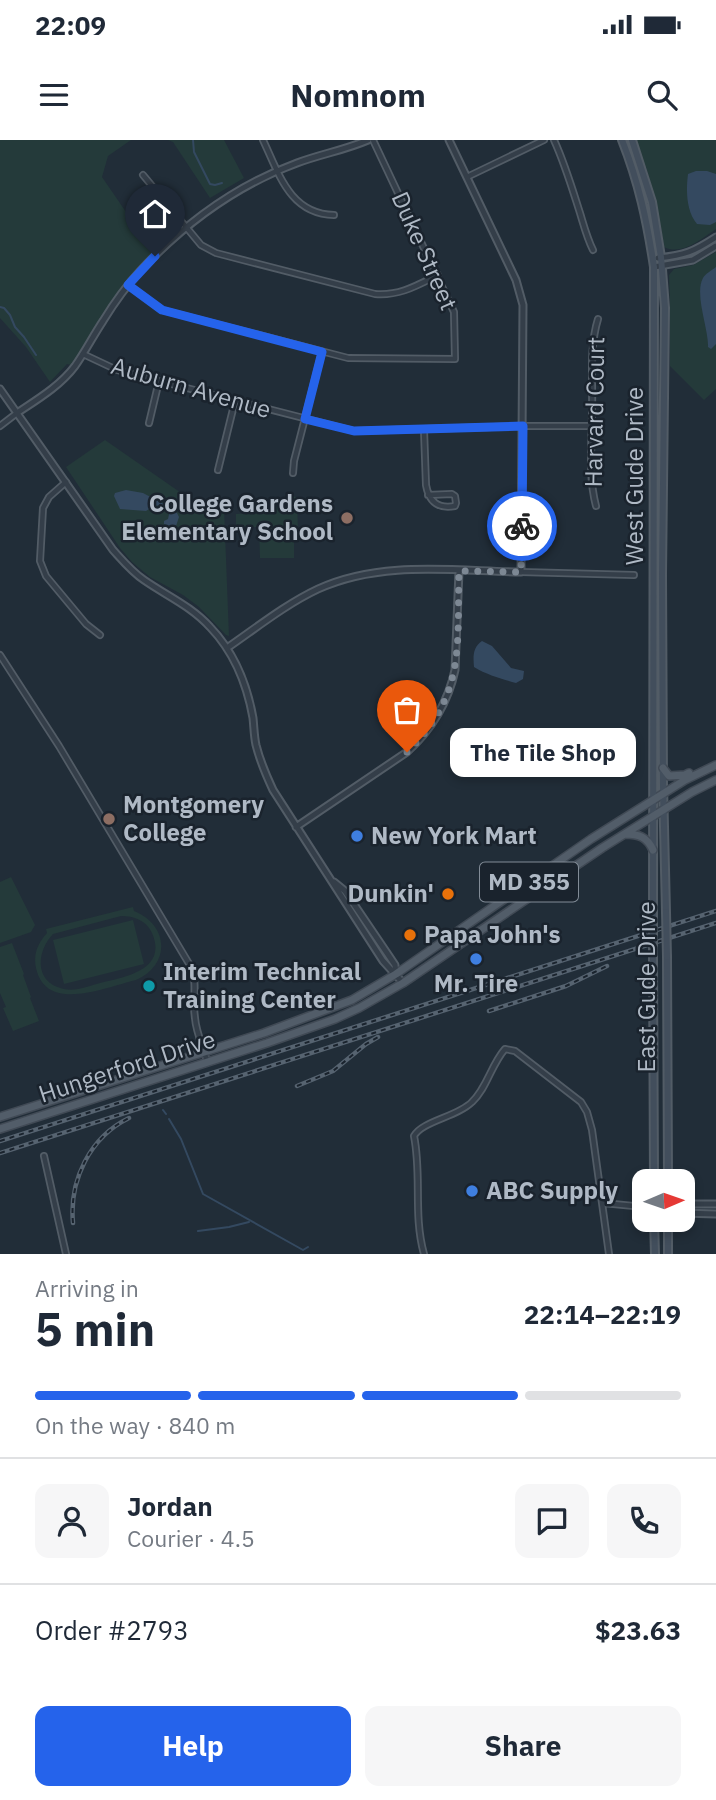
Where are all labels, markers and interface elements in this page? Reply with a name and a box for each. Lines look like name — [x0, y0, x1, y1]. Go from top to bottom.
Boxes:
text: 22:09 — [35, 8, 106, 42]
text: Nomnom — [290, 74, 426, 116]
icon: menu — [35, 76, 73, 114]
icon: search — [643, 76, 681, 114]
pin — [125, 184, 185, 256]
street label: Duke Street — [385, 186, 465, 315]
icon: home — [136, 195, 174, 233]
street label: Harvard Court — [577, 336, 611, 488]
street label: Auburn Avenue — [108, 349, 275, 425]
street label: West Gude Drive — [618, 387, 650, 565]
place label: College Gardens Elementary School — [121, 487, 333, 547]
courier — [487, 491, 557, 561]
icon: bike — [503, 507, 541, 545]
marker: College Gardens Elementary School — [339, 510, 355, 526]
pin — [377, 680, 437, 752]
icon: bag — [388, 691, 426, 729]
callout: The Tile Shop — [449, 728, 634, 776]
text: The Tile Shop — [470, 737, 616, 767]
place label: Montgomery College — [123, 788, 264, 848]
marker: Montgomery College — [101, 811, 117, 827]
place label: New York Mart — [371, 819, 537, 851]
marker: New York Mart — [349, 828, 365, 844]
road number: MD 355 — [480, 862, 578, 902]
place label: Dunkin' — [348, 877, 434, 909]
marker: Dunkin' — [440, 886, 456, 902]
street label: East Gude Drive — [630, 901, 662, 1073]
place label: Papa John's — [424, 918, 561, 950]
marker: Papa John's — [402, 927, 418, 943]
marker: Mr. Tire — [468, 951, 484, 967]
place label: Interim Technical Training Center — [163, 955, 361, 1015]
place label: Mr. Tire — [434, 967, 518, 999]
marker: Interim Technical Training Center — [141, 978, 157, 994]
street label: Hungerford Drive — [34, 1022, 219, 1110]
north arrow — [632, 1169, 695, 1232]
map controls — [632, 1169, 695, 1232]
place label: ABC Supply — [486, 1174, 618, 1206]
marker: ABC Supply — [464, 1183, 480, 1199]
text: Arriving in — [35, 1273, 139, 1303]
text: 22:14–22:19 — [524, 1297, 681, 1331]
text: 5 min — [35, 1299, 155, 1359]
text: On the way · 840 m — [35, 1410, 235, 1440]
button: person — [35, 1484, 109, 1558]
button: chat — [515, 1484, 589, 1558]
button: phone — [607, 1484, 681, 1558]
text: Jordan — [127, 1489, 213, 1523]
text: Courier · 4.5 — [127, 1523, 255, 1553]
text: Order #2793 — [35, 1613, 189, 1647]
text: $23.63 — [595, 1613, 681, 1647]
button: Help — [35, 1706, 351, 1786]
button: Share — [365, 1706, 681, 1786]

